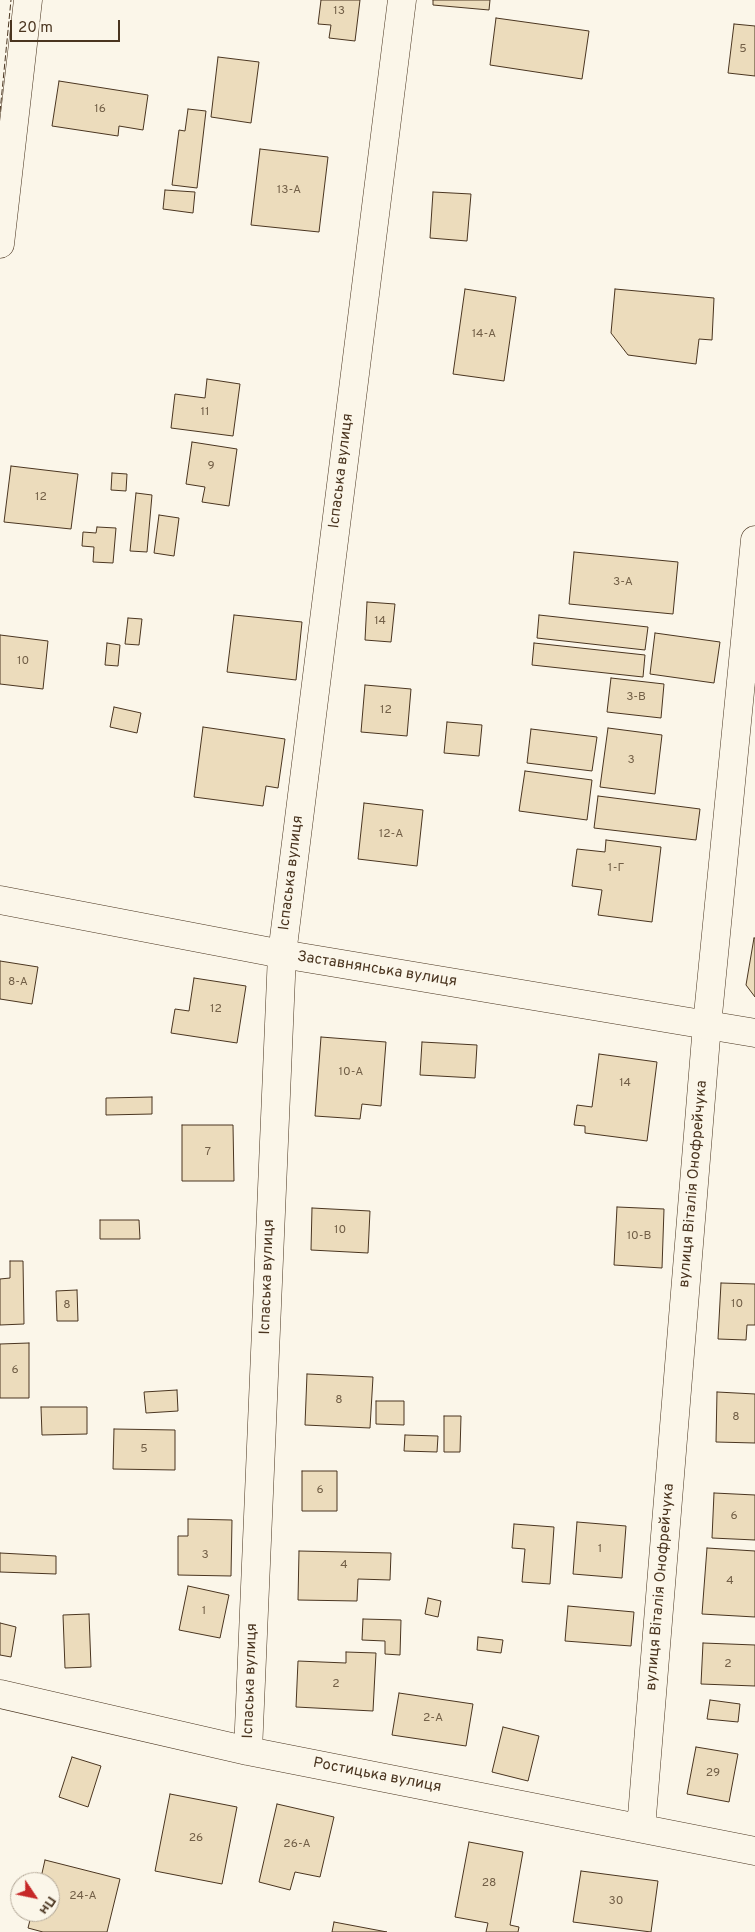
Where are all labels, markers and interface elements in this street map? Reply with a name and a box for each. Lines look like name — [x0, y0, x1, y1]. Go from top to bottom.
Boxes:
house number: 13 — [333, 5, 345, 19]
scale bar — [12, 10, 122, 42]
text: 20 m — [18, 19, 53, 38]
house number: 5 — [739, 43, 747, 57]
house number: 16 — [94, 103, 106, 117]
house number: 13-А — [277, 184, 301, 198]
house number: 14-А — [472, 328, 496, 342]
house number: 11 — [201, 406, 209, 420]
street label: Іспаська вулиця — [326, 413, 358, 529]
house number: 9 — [207, 460, 215, 474]
house number: 12 — [35, 491, 47, 505]
house number: 3-А — [613, 576, 633, 590]
house number: 14 — [374, 615, 386, 629]
house number: 10 — [17, 655, 29, 669]
house number: 3-В — [626, 691, 646, 705]
house number: 12 — [380, 704, 392, 718]
house number: 3 — [627, 754, 635, 768]
street label: Іспаська вулиця — [276, 815, 308, 931]
house number: 12-А — [379, 828, 403, 842]
house number: 1-Г — [608, 862, 624, 876]
street label: Заставнянська вулиця — [296, 948, 458, 992]
house number: 8-А — [8, 976, 28, 990]
house number: 12 — [210, 1003, 222, 1017]
house number: 10-А — [339, 1066, 363, 1080]
house number: 14 — [619, 1077, 631, 1091]
street label: вулиця Віталія Онофрейчука — [676, 1080, 712, 1288]
house number: 7 — [205, 1146, 211, 1160]
street label: Іспаська вулиця — [257, 1219, 279, 1335]
house number: 10 — [334, 1224, 346, 1238]
house number: 10-В — [627, 1230, 651, 1244]
house number: 10 — [731, 1298, 743, 1312]
house number: 8 — [63, 1299, 71, 1313]
house number: 6 — [11, 1364, 19, 1378]
house number: 8 — [335, 1394, 343, 1408]
house number: 8 — [732, 1411, 740, 1425]
house number: 5 — [140, 1443, 148, 1457]
street label: вулиця Віталія Онофрейчука — [643, 1483, 679, 1691]
house number: 6 — [316, 1484, 324, 1498]
house number: 6 — [730, 1510, 738, 1524]
house number: 1 — [598, 1543, 602, 1557]
house number: 3 — [201, 1549, 209, 1563]
house number: 4 — [340, 1559, 348, 1573]
house number: 4 — [726, 1575, 734, 1589]
house number: 1 — [202, 1605, 206, 1619]
street label: Іспаська вулиця — [240, 1623, 262, 1739]
house number: 2 — [724, 1658, 732, 1672]
house number: 2 — [332, 1678, 340, 1692]
house number: 2-А — [423, 1712, 443, 1726]
street label: Ростицька вулиця — [311, 1755, 443, 1797]
house number: 29 — [706, 1767, 720, 1781]
house number: 26 — [189, 1832, 203, 1846]
house number: 26-А — [283, 1838, 311, 1852]
north arrow — [10, 1872, 60, 1922]
house number: 28 — [482, 1877, 496, 1891]
house number: 24-А — [69, 1890, 97, 1904]
text: Пн — [35, 1893, 59, 1918]
house number: 30 — [609, 1895, 623, 1909]

